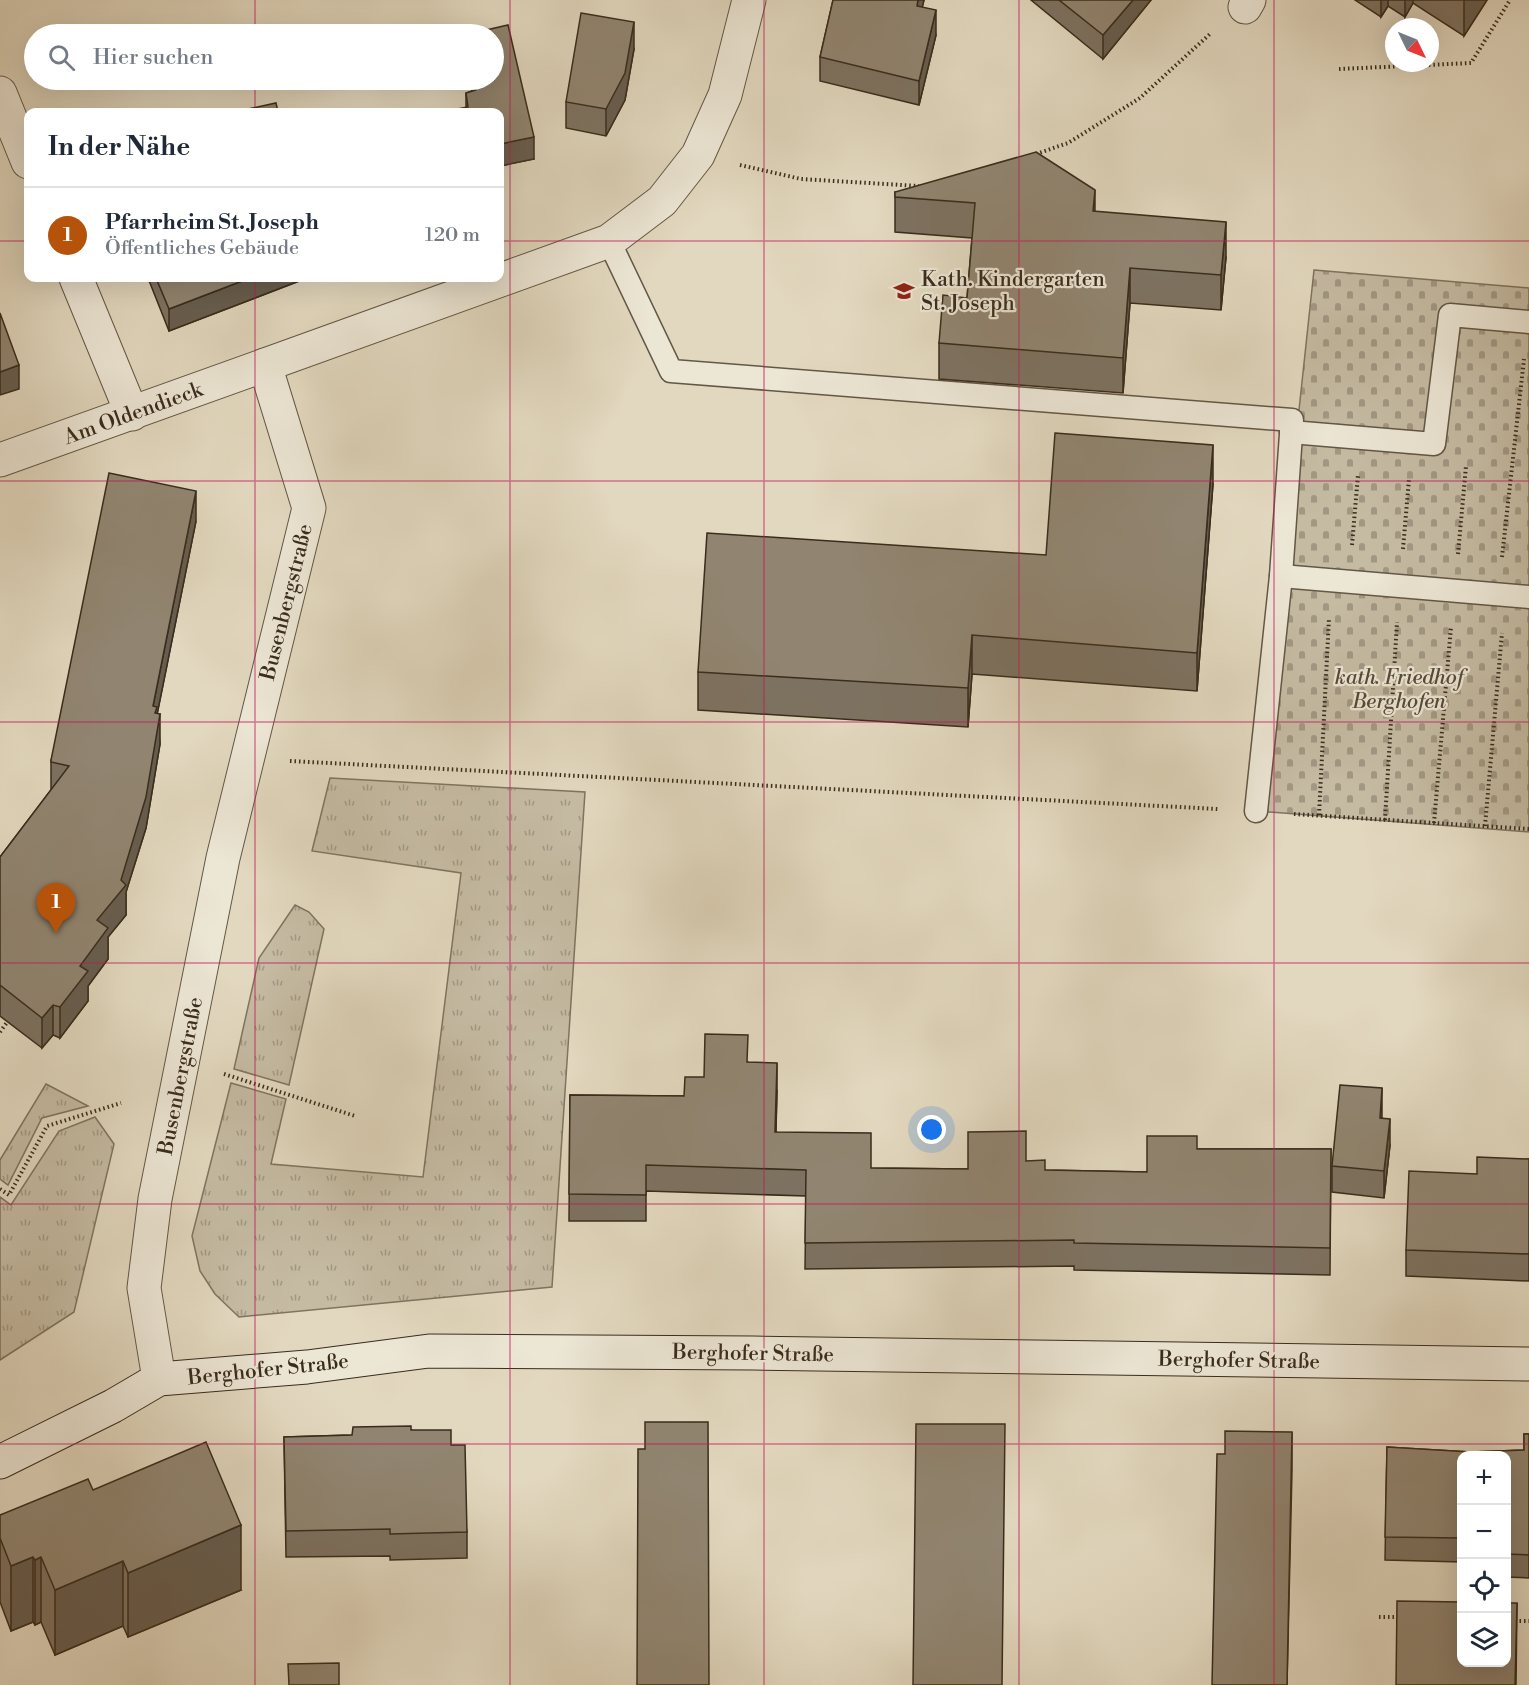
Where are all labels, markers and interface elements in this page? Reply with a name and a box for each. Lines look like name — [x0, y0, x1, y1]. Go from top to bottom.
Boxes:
north arrow — [1385, 18, 1439, 72]
search box — [24, 24, 504, 90]
icon: search — [45, 41, 78, 74]
text: Hier suchen — [93, 44, 213, 71]
text: In der Nähe — [48, 131, 190, 163]
text: Pfarrheim St. Joseph — [105, 209, 319, 236]
text: 1 — [63, 223, 72, 248]
text: 120 m — [425, 223, 480, 248]
text: Öffentliches Gebäude — [105, 236, 299, 261]
place label: Kath. Kindergarten St. Joseph — [921, 267, 1105, 317]
school or university icon: Kath. Kindergarten St. Joseph — [892, 279, 916, 303]
street label: Am Oldendieck — [59, 376, 207, 451]
street label: Busenbergstraße — [255, 521, 319, 684]
park label: kath. Friedhof Berghofen — [1335, 665, 1469, 715]
pin: 1 — [36, 884, 76, 933]
street label: Busenbergstraße — [153, 995, 209, 1158]
your location — [917, 1115, 946, 1144]
street label: Berghofer Straße — [671, 1340, 834, 1368]
street label: Berghofer Straße — [1157, 1347, 1320, 1375]
street label: Berghofer Straße — [185, 1349, 350, 1391]
map controls — [1457, 1451, 1511, 1667]
button: + — [1457, 1451, 1511, 1505]
button: − — [1457, 1505, 1511, 1559]
button: locate — [1457, 1559, 1511, 1613]
button: layers — [1457, 1613, 1511, 1667]

